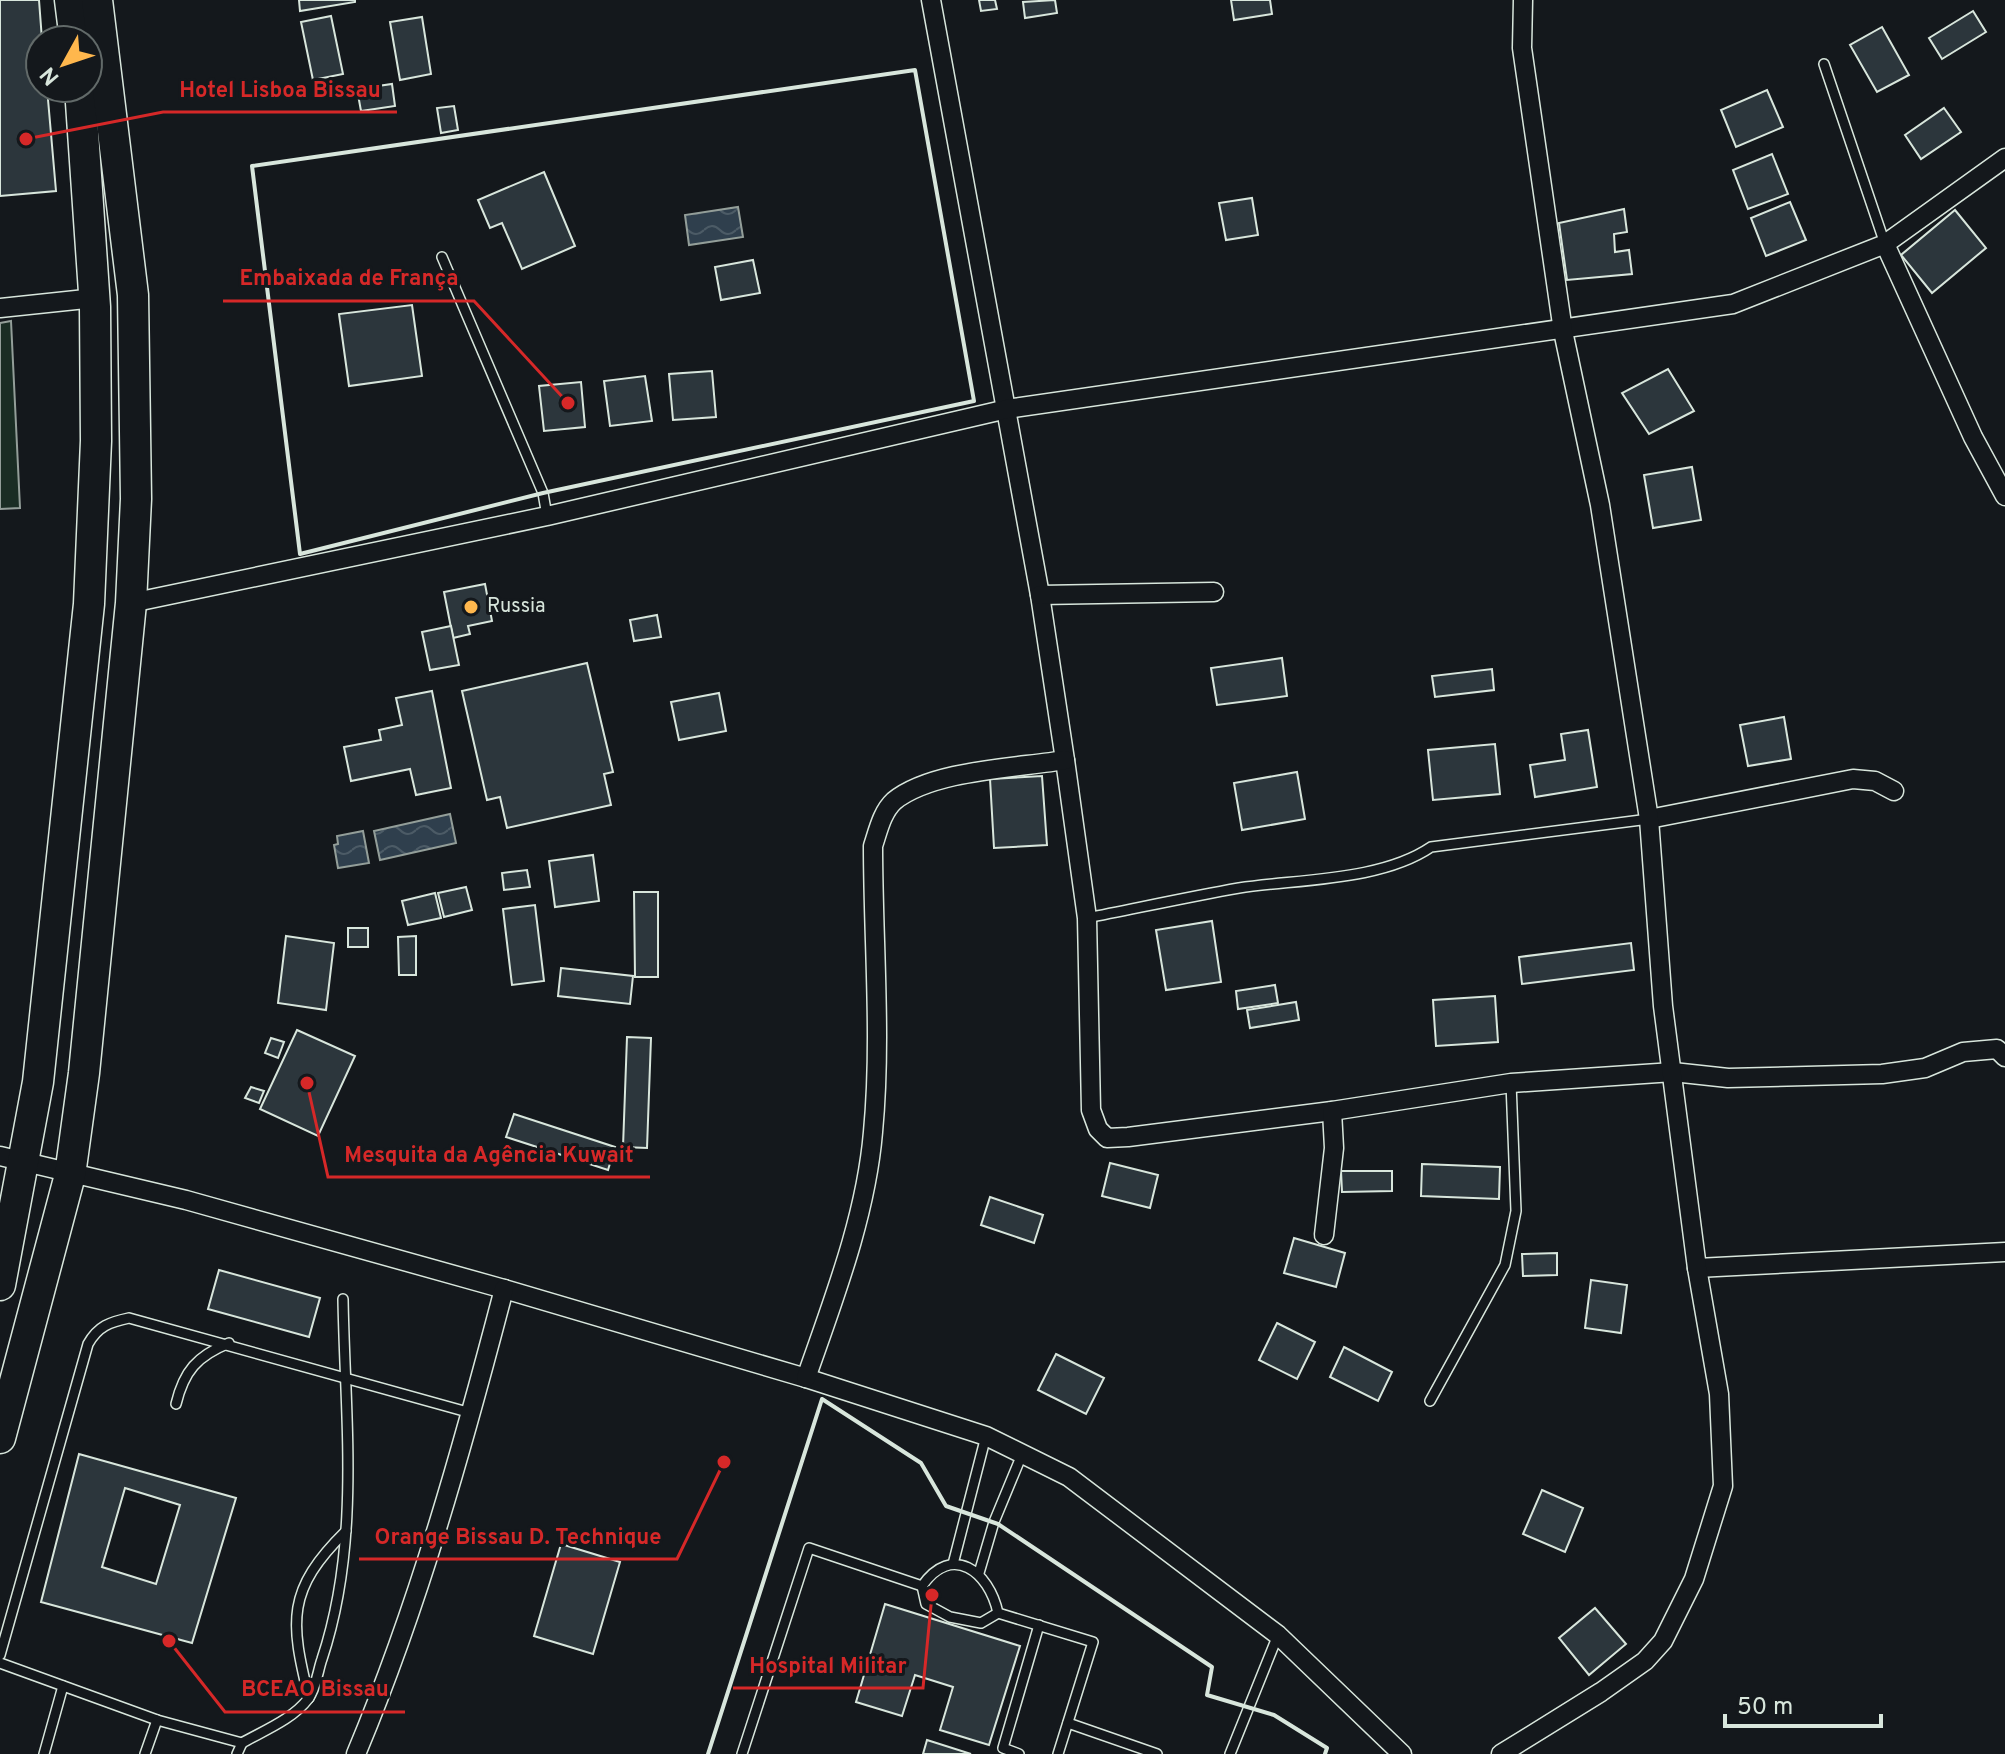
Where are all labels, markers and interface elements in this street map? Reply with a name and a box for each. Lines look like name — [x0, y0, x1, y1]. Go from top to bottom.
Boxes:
north arrow — [24, 24, 104, 104]
text: N — [35, 61, 66, 90]
callout: Hotel Lisboa Bissau — [163, 66, 397, 112]
text: Hotel Lisboa Bissau — [179, 78, 381, 105]
callout: Embaixada de França — [223, 255, 474, 301]
text: Embaixada de França — [239, 266, 459, 293]
place label: Russia — [487, 594, 546, 620]
marker: Russia — [462, 598, 480, 616]
callout: Mesquita da Agência Kuwait — [328, 1131, 650, 1177]
text: Mesquita da Agência Kuwait — [344, 1143, 634, 1170]
callout: Orange Bissau D. Technique — [359, 1513, 677, 1559]
text: Orange Bissau D. Technique — [375, 1525, 661, 1552]
callout: Hospital Militar — [733, 1642, 923, 1688]
text: Hospital Militar — [749, 1654, 907, 1681]
callout: BCEAO Bissau — [225, 1666, 405, 1712]
text: BCEAO Bissau — [241, 1677, 389, 1704]
scale bar — [1725, 1678, 1881, 1728]
text: 50 m — [1737, 1693, 1793, 1723]

